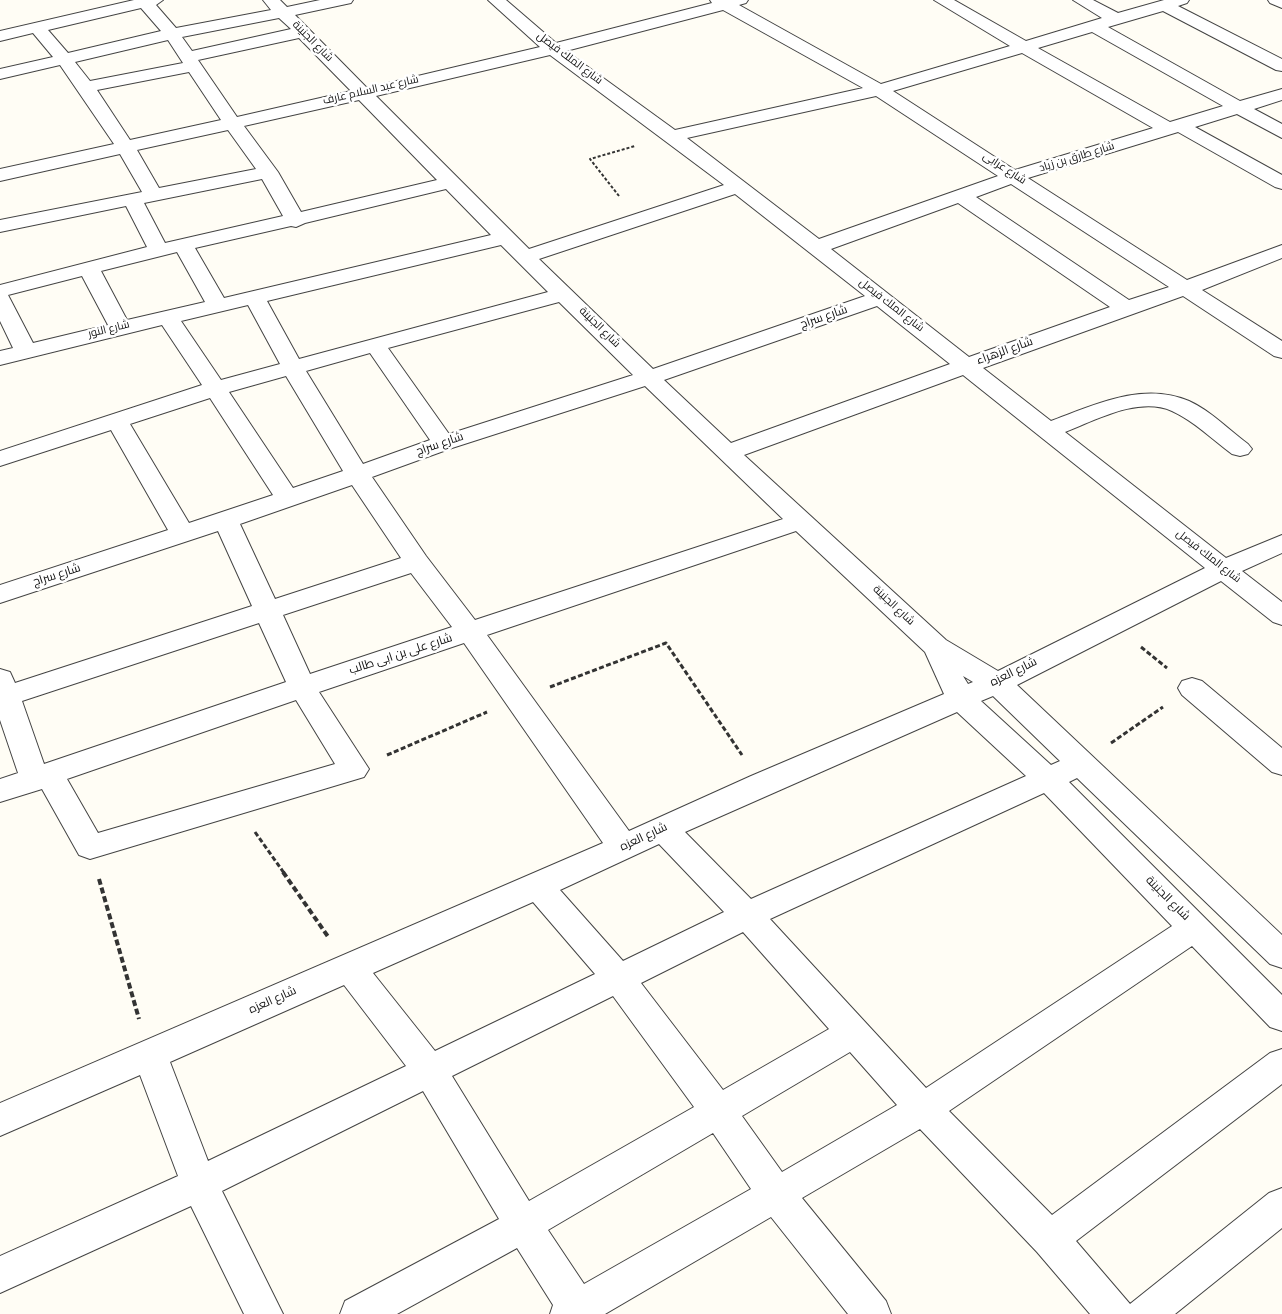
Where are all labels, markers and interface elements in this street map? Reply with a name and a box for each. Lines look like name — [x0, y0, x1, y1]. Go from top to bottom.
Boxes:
street label: شارع الجنينة — [289, 19, 335, 65]
street label: شارع الملك فيصل — [534, 30, 604, 88]
street label: شارع عبد السلام عارف — [322, 74, 420, 108]
street label: شارع طارق بن زياد — [1038, 140, 1116, 176]
street label: شارع عرابى — [980, 150, 1028, 188]
street label: شارع الملك فيصل — [856, 277, 926, 335]
street label: شارع سراج — [798, 303, 850, 333]
street label: شارع الجنينة — [576, 305, 622, 351]
street label: شارع النور — [87, 318, 131, 342]
street label: شارع الزهراء — [975, 335, 1035, 369]
street label: شارع سراج — [414, 430, 466, 460]
street label: شارع الملك فيصل — [1173, 528, 1243, 586]
street label: شارع سراج — [31, 562, 83, 590]
street label: شارع الجنينة — [869, 583, 917, 629]
street label: شارع على بن ابى طالب — [348, 632, 454, 678]
street label: شارع العزه — [988, 655, 1040, 691]
street label: شارع العزه — [618, 821, 670, 855]
street label: شارع الجنينة — [1142, 874, 1192, 924]
street label: شارع العزه — [247, 984, 299, 1018]

